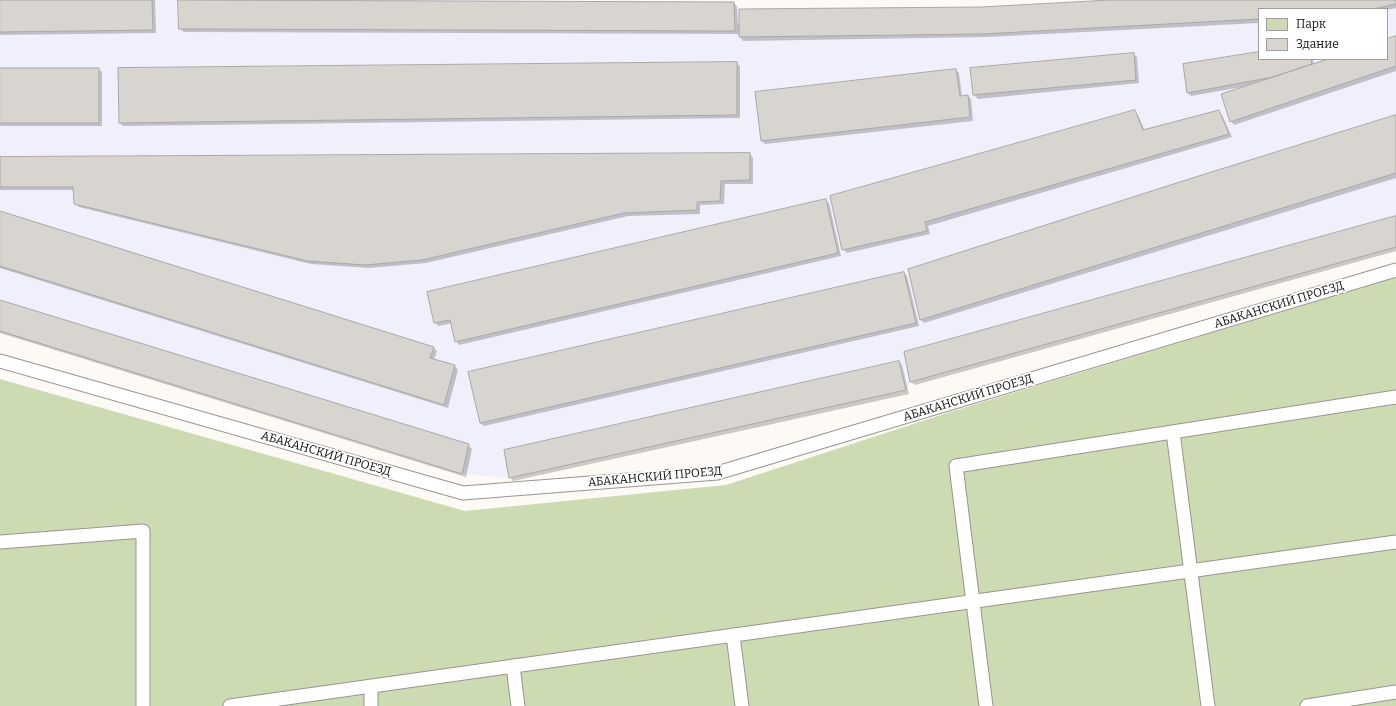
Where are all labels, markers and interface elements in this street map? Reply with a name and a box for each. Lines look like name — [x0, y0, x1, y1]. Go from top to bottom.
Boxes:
legend — [1258, 8, 1388, 60]
text: Парк — [1296, 17, 1326, 31]
text: Здание — [1296, 37, 1339, 51]
street label: АБАКАНСКИЙ ПРОЕЗД — [1213, 278, 1345, 332]
street label: АБАКАНСКИЙ ПРОЕЗД — [902, 371, 1034, 425]
street label: АБАКАНСКИЙ ПРОЕЗД — [259, 429, 393, 479]
street label: АБАКАНСКИЙ ПРОЕЗД — [587, 464, 723, 490]

